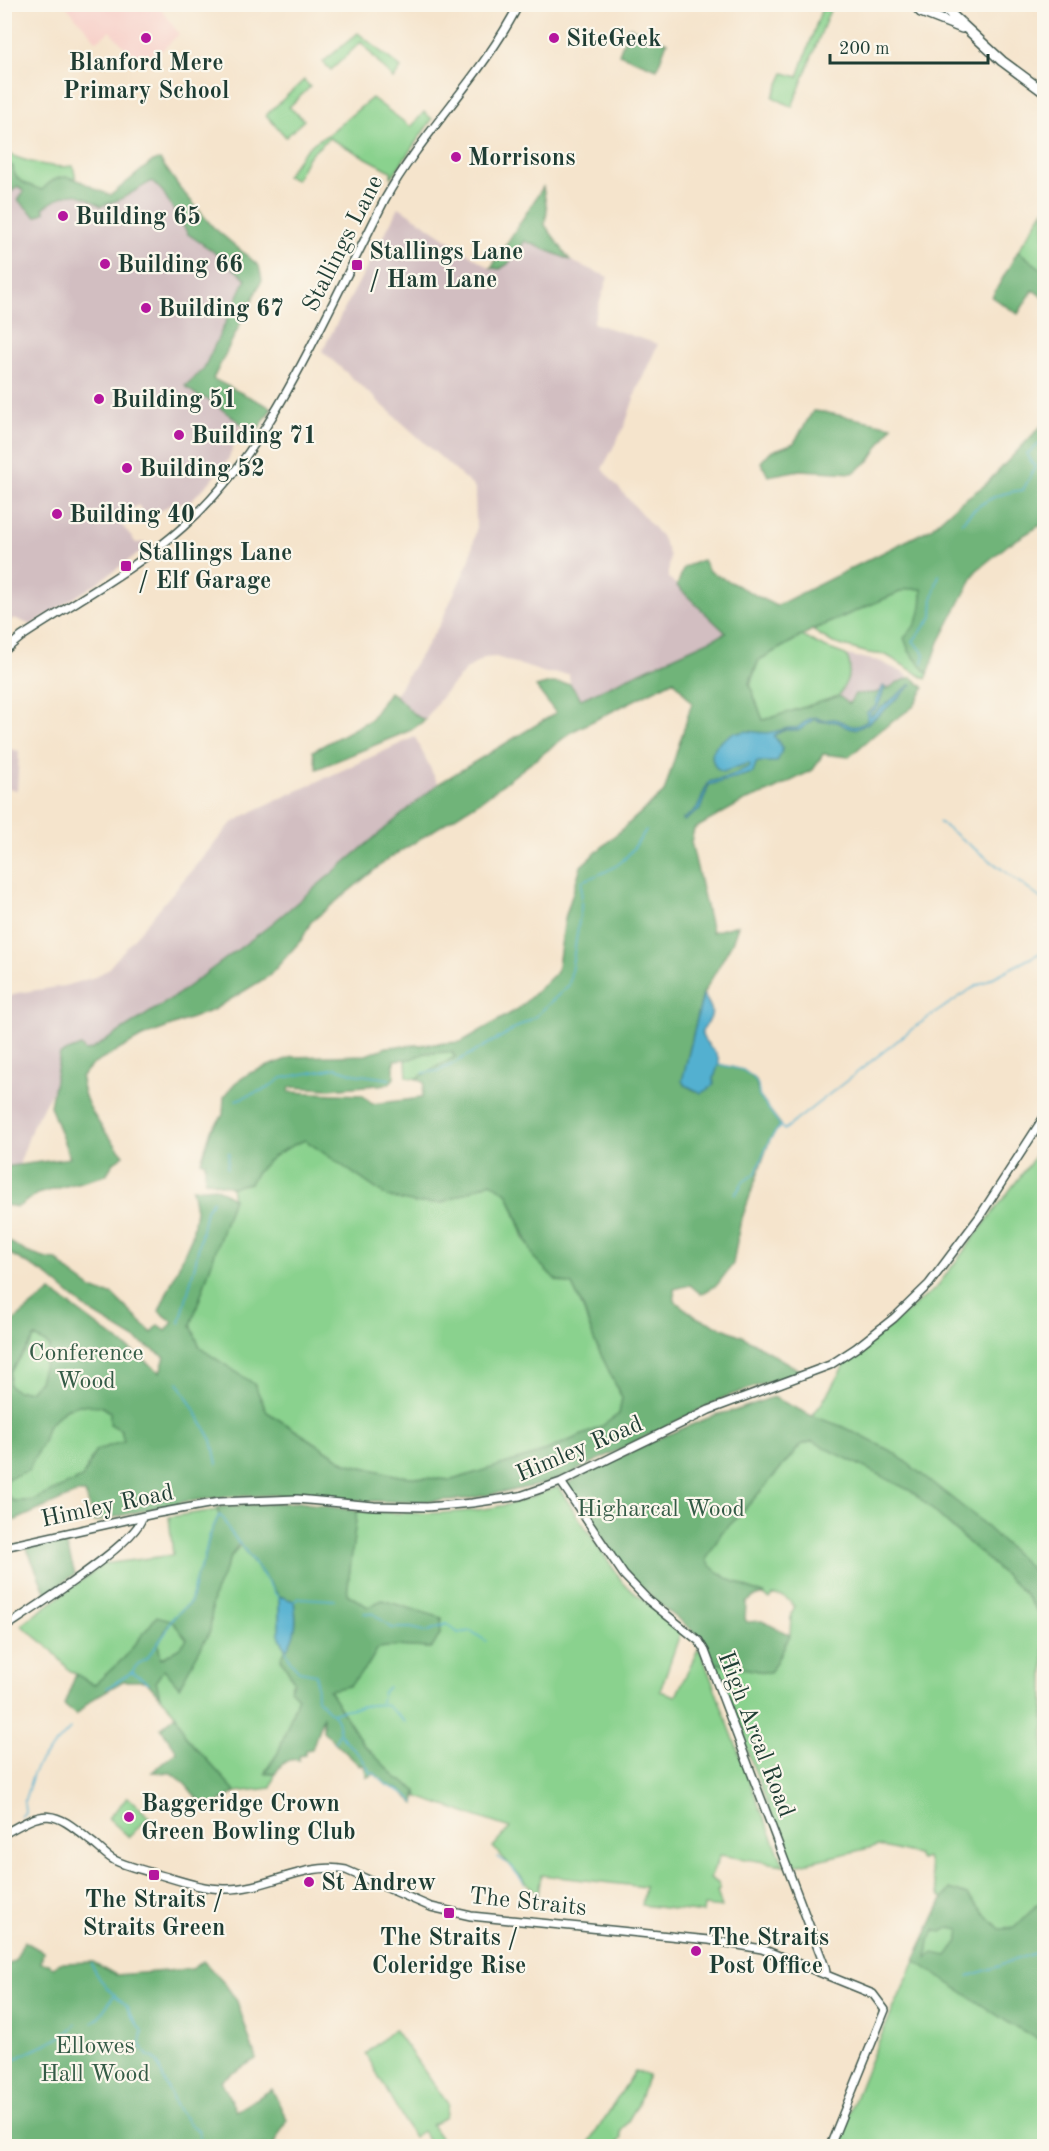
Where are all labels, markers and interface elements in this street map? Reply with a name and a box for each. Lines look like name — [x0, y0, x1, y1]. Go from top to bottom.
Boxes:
scale bar — [830, 27, 988, 65]
place label: SiteGeek — [566, 28, 661, 52]
marker: Blanford Mere Primary School — [139, 31, 153, 45]
marker: SiteGeek — [547, 31, 561, 45]
text: 200 m — [839, 40, 890, 58]
place label: Blanford Mere Primary School — [63, 52, 229, 104]
place label: Morrisons — [468, 147, 575, 171]
marker: Morrisons — [449, 150, 463, 164]
street label: Stallings Lane — [299, 172, 388, 316]
place label: Building 65 — [75, 205, 201, 230]
marker: Building 65 — [56, 209, 70, 223]
place label: Stallings Lane / Ham Lane — [369, 241, 523, 293]
place label: Building 66 — [117, 254, 243, 278]
marker: Building 66 — [98, 257, 112, 271]
marker: Stallings Lane / Ham Lane — [350, 258, 364, 272]
place label: Building 67 — [158, 298, 284, 322]
marker: Building 67 — [139, 301, 153, 315]
place label: Building 51 — [111, 388, 237, 413]
marker: Building 51 — [92, 392, 106, 406]
place label: Building 71 — [191, 425, 317, 449]
marker: Building 71 — [172, 428, 186, 442]
place label: Building 52 — [139, 457, 265, 482]
marker: Building 52 — [120, 461, 134, 475]
place label: Building 40 — [69, 504, 195, 528]
marker: Building 40 — [50, 507, 64, 521]
place label: Stallings Lane / Elf Garage — [138, 542, 292, 594]
marker: Stallings Lane / Elf Garage — [119, 559, 133, 573]
park label: Conference Wood — [28, 1342, 144, 1394]
street label: Himley Road — [513, 1412, 647, 1487]
street label: Himley Road — [39, 1481, 176, 1533]
park label: Higharcal Wood — [577, 1498, 745, 1522]
street label: High Arcal Road — [713, 1649, 798, 1821]
place label: Baggeridge Crown Green Bowling Club — [141, 1793, 356, 1845]
marker: Baggeridge Crown Green Bowling Club — [122, 1810, 136, 1824]
marker: The Straits / Straits Green — [147, 1868, 161, 1882]
place label: St Andrew — [321, 1872, 436, 1896]
marker: St Andrew — [302, 1875, 316, 1889]
street label: The Straits — [468, 1885, 588, 1921]
place label: The Straits / Straits Green — [83, 1889, 225, 1941]
marker: The Straits / Coleridge Rise — [442, 1906, 456, 1920]
place label: The Straits / Coleridge Rise — [372, 1927, 526, 1979]
place label: The Straits Post Office — [708, 1927, 829, 1979]
marker: The Straits Post Office — [689, 1944, 703, 1958]
park label: Ellowes Hall Wood — [40, 2035, 150, 2087]

